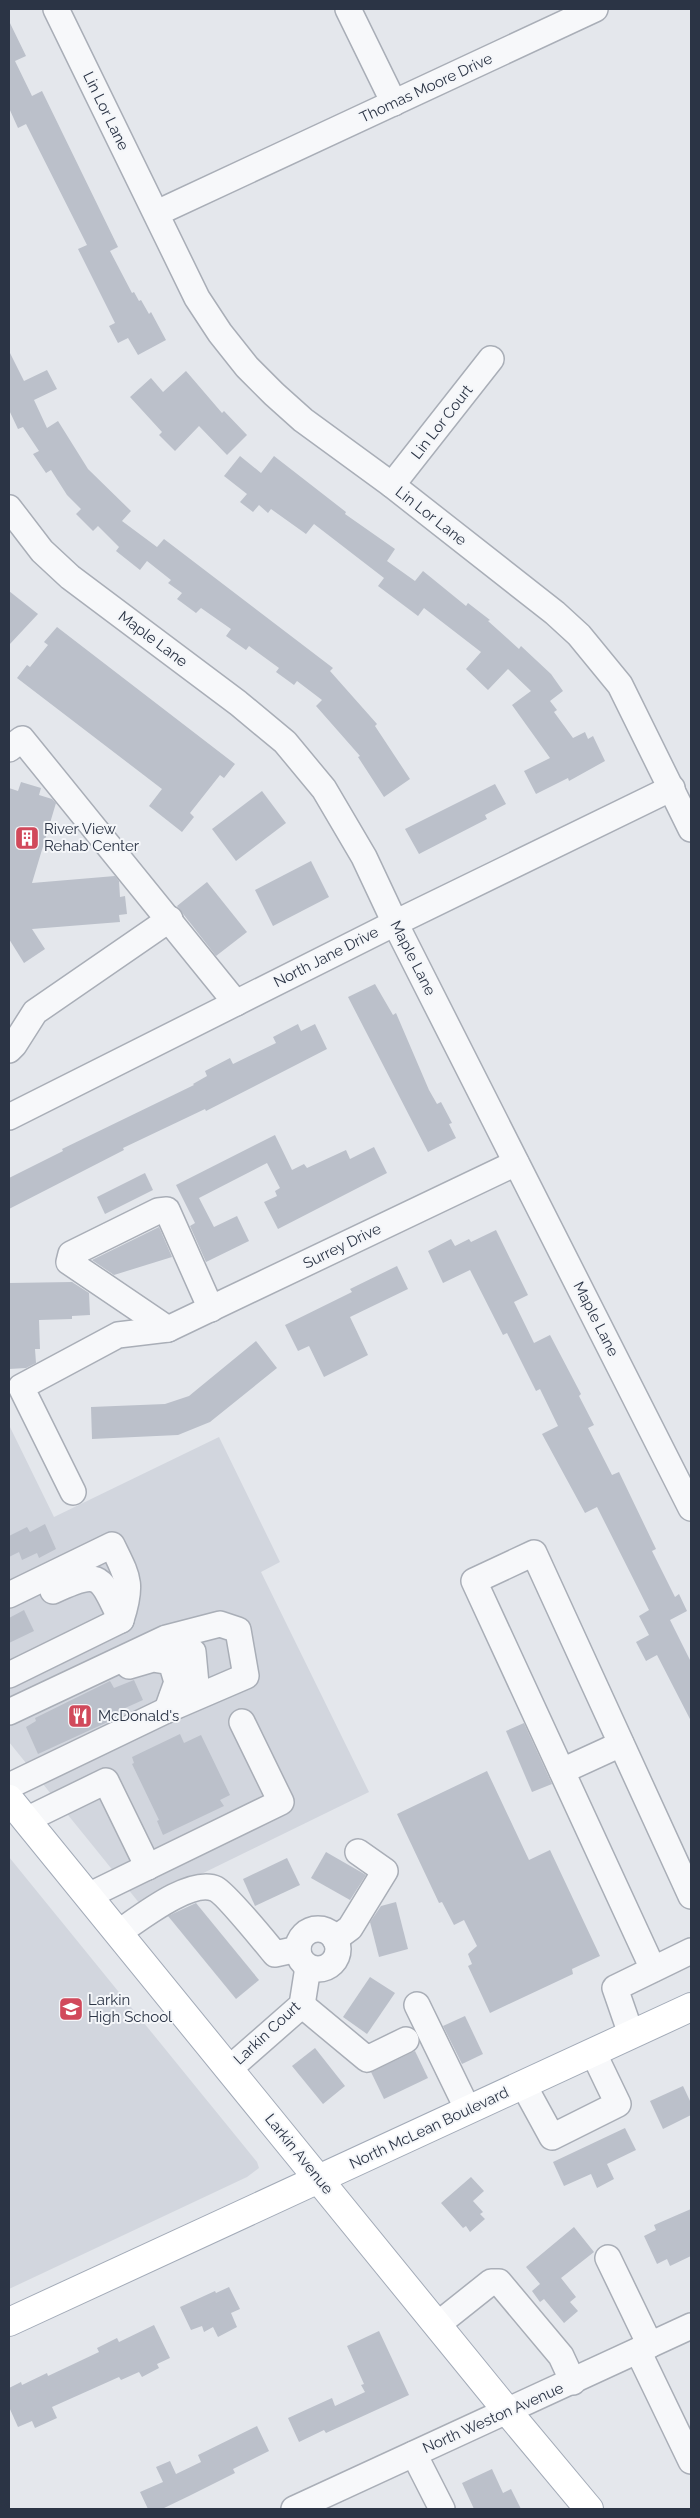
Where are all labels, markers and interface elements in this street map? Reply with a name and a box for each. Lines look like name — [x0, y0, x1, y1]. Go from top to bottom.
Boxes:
street label: Thomas Moore Drive — [357, 49, 495, 127]
street label: Lin Lor Lane — [79, 69, 133, 153]
street label: Lin Lor Court — [407, 381, 477, 463]
street label: Lin Lor Lane — [392, 483, 470, 549]
street label: Maple Lane — [115, 607, 191, 671]
place label: River View Rehab Center — [44, 820, 140, 855]
building icon: River View Rehab Center — [14, 825, 40, 851]
street label: Maple Lane — [386, 918, 440, 999]
street label: North Jane Drive — [271, 923, 382, 991]
street label: Surrey Drive — [300, 1219, 384, 1273]
street label: Maple Lane — [569, 1279, 623, 1360]
restaurant icon: McDonald's — [67, 1703, 93, 1729]
place label: McDonald's — [98, 1707, 179, 1725]
place label: Larkin High School — [88, 1991, 173, 2026]
school or university icon: Larkin High School — [58, 1996, 84, 2022]
street label: Larkin Court — [230, 1998, 304, 2068]
street label: North McLean Boulevard — [347, 2083, 511, 2173]
street label: Larkin Avenue — [261, 2110, 337, 2198]
street label: North Weston Avenue — [420, 2379, 566, 2457]

